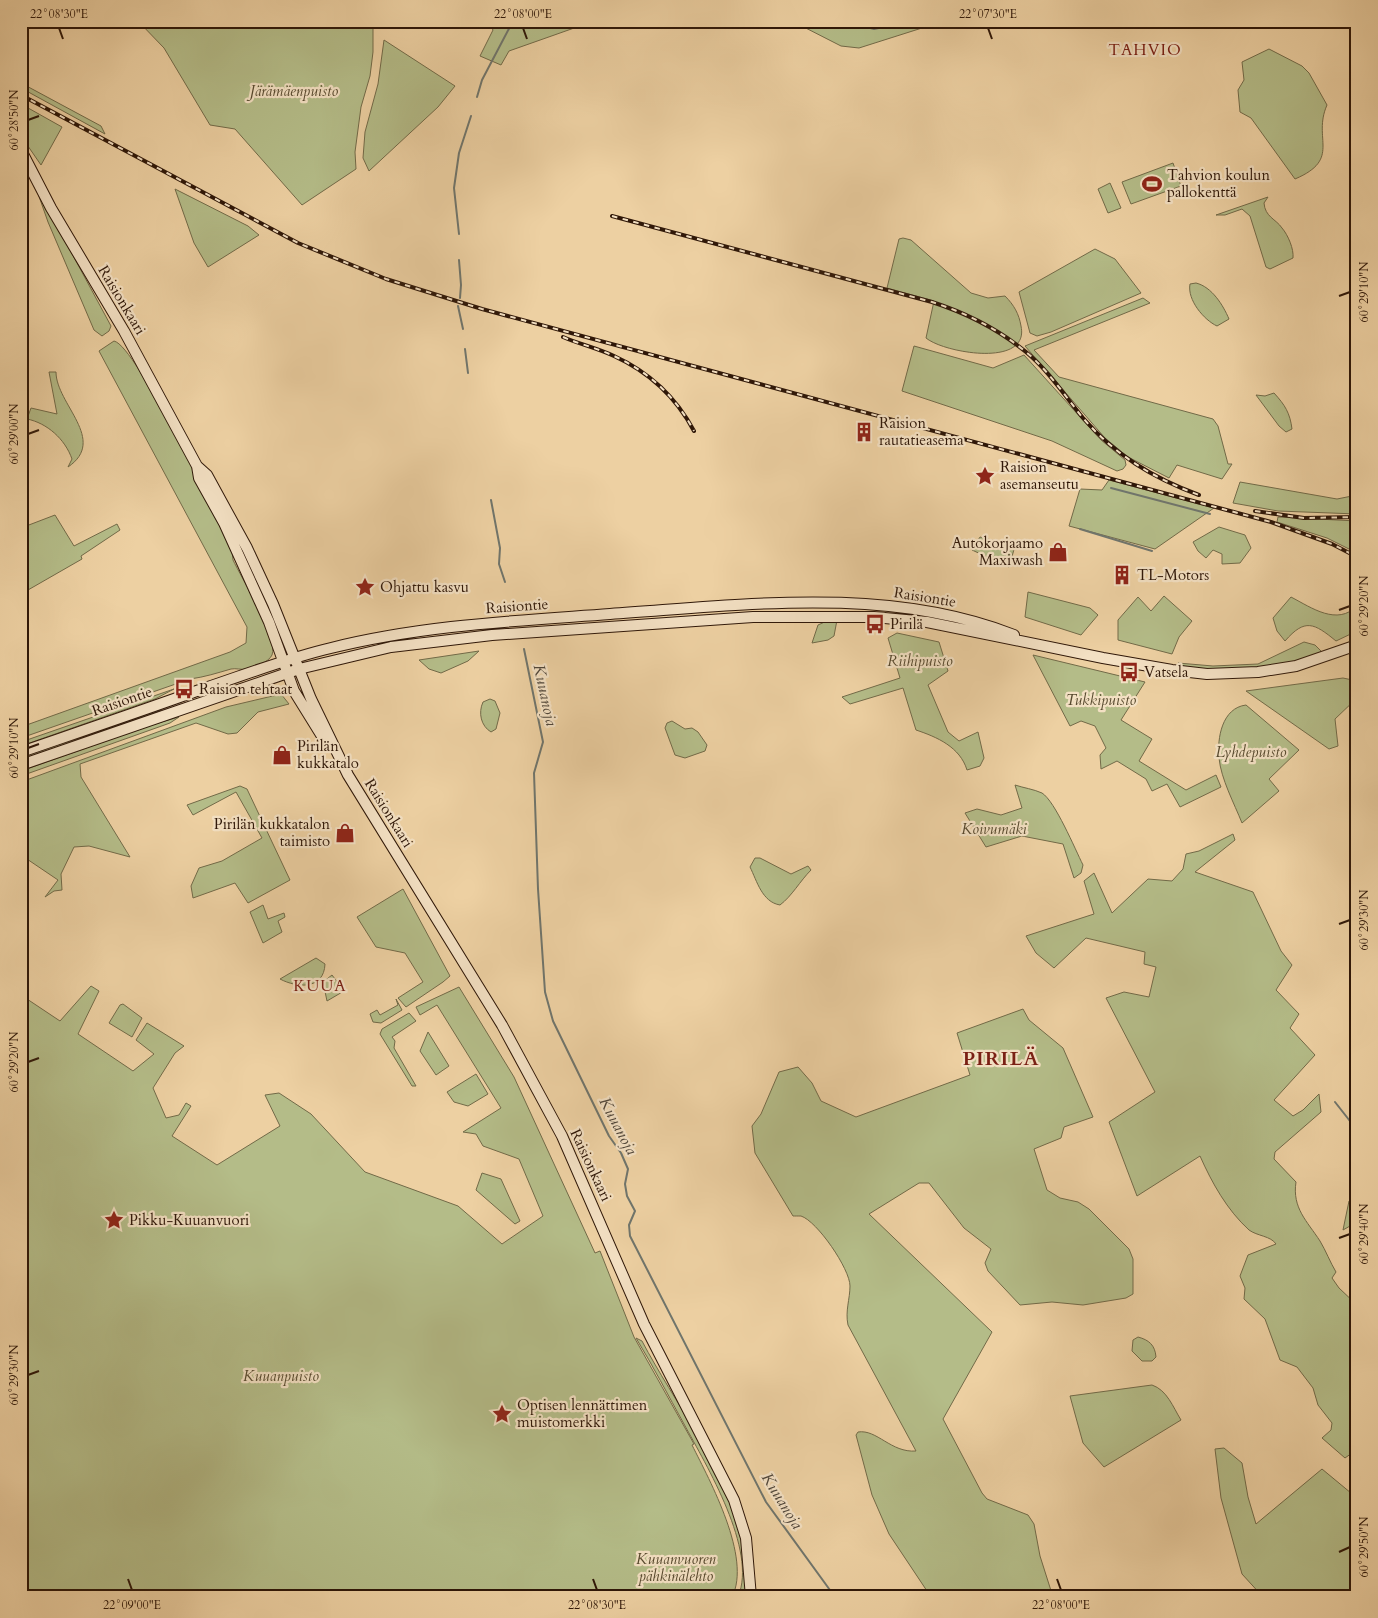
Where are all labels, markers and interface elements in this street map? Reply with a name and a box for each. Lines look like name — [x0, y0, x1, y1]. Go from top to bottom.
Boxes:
text: 22°08'30"E — [30, 6, 88, 22]
text: 22°08'00"E — [494, 6, 552, 22]
text: 22°07'30"E — [959, 6, 1017, 22]
district label: TAHVIO — [1108, 39, 1182, 61]
park label: Järämäenpuisto — [246, 81, 338, 101]
text: 60°28'50"N — [6, 89, 22, 150]
place label: Tahvion koulun pallokenttä — [1167, 165, 1271, 202]
sports icon: Tahvion koulun pallokenttä — [1141, 173, 1163, 195]
text: 60°29'10"N — [1356, 261, 1372, 322]
street label: Raisionkaari — [93, 262, 151, 338]
text: 60°29'00"N — [6, 403, 22, 464]
place label: Raision rautatieasema — [879, 413, 964, 450]
building icon: Raision rautatieasema — [853, 421, 875, 443]
place label: Raision asemanseutu — [1000, 457, 1079, 494]
place icon: Raision asemanseutu — [974, 465, 996, 487]
place label: Autokorjaamo Maxiwash — [952, 533, 1044, 570]
shop icon: Autokorjaamo Maxiwash — [1047, 541, 1069, 563]
building icon: TL-Motors — [1111, 564, 1133, 586]
place label: TL-Motors — [1137, 565, 1209, 585]
text: 60°29'20"N — [1356, 575, 1372, 636]
place icon: Ohjattu kasvu — [354, 576, 376, 598]
place label: Ohjattu kasvu — [380, 577, 469, 597]
street label: Raisiontie — [892, 582, 958, 612]
street label: Raisiontie — [485, 594, 549, 618]
bus stop icon: Pirilä — [864, 613, 886, 635]
place label: Pirilä — [890, 614, 924, 634]
park label: Riihipuisto — [887, 651, 953, 671]
bus stop icon: Vatsela — [1118, 661, 1140, 683]
water label: Kuuanoja — [528, 662, 562, 728]
place label: Vatsela — [1144, 662, 1189, 682]
bus stop icon: Raision tehtaat — [173, 678, 195, 700]
place label: Raision tehtaat — [199, 679, 292, 699]
street label: Raisiontie — [89, 681, 155, 721]
park label: Tukkipuisto — [1066, 690, 1136, 710]
text: 60°29'10"N — [6, 717, 22, 778]
place label: Pirilän kukkatalo — [297, 736, 359, 773]
park label: Lyhdepuisto — [1216, 742, 1287, 762]
shop icon: Pirilän kukkatalo — [271, 744, 293, 766]
street label: Raisionkaari — [360, 775, 418, 851]
place label: Pirilän kukkatalon taimisto — [214, 814, 330, 851]
park label: Koivumäki — [961, 819, 1028, 839]
shop icon: Pirilän kukkatalon taimisto — [334, 822, 356, 844]
text: 60°29'30"N — [1356, 889, 1372, 950]
district label: KUUA — [293, 975, 347, 997]
text: 60°29'20"N — [6, 1031, 22, 1092]
district label: PIRILÄ — [962, 1045, 1040, 1072]
water label: Kuuanoja — [594, 1093, 642, 1159]
street label: Raisionkaari — [566, 1126, 616, 1204]
text: 60°29'40"N — [1356, 1203, 1372, 1264]
place icon: Pikku-Kuuanvuori — [103, 1209, 125, 1231]
place label: Pikku-Kuuanvuori — [129, 1210, 249, 1230]
text: 60°29'30"N — [6, 1344, 22, 1405]
park label: Kuuanpuisto — [243, 1366, 319, 1386]
place label: Optisen lennättimen muistomerkki — [517, 1395, 648, 1432]
place icon: Optisen lennättimen muistomerkki — [491, 1403, 513, 1425]
water label: Kuuanoja — [756, 1469, 808, 1533]
text: 60°29'50"N — [1356, 1516, 1372, 1577]
park label: Kuuanvuoren pähkinälehto — [636, 1549, 717, 1586]
text: 22°09'00"E — [103, 1597, 161, 1613]
text: 22°08'30"E — [568, 1597, 626, 1613]
text: 22°08'00"E — [1032, 1597, 1090, 1613]

